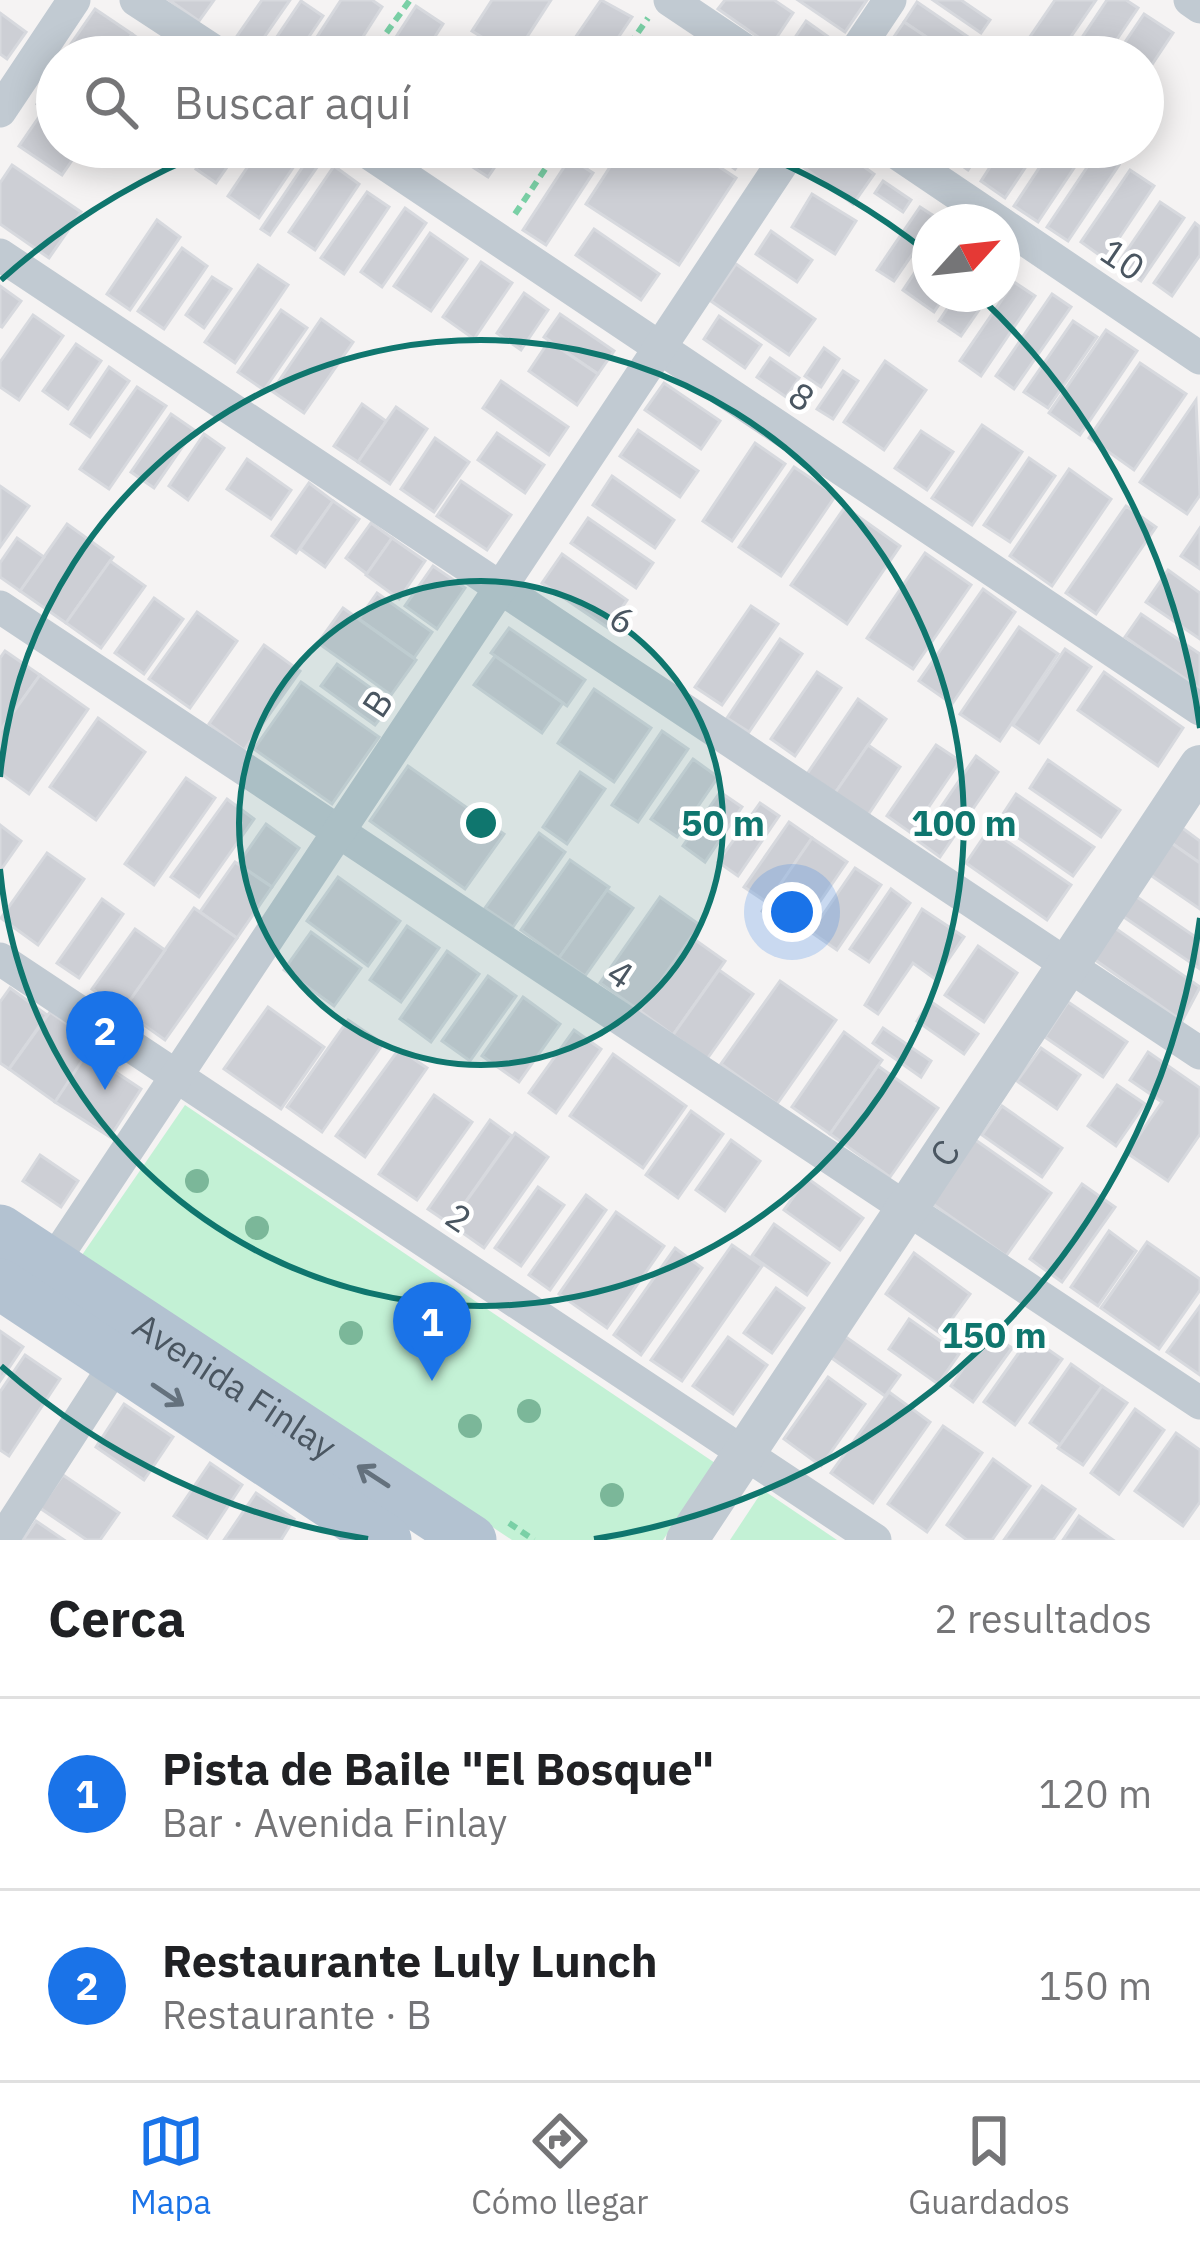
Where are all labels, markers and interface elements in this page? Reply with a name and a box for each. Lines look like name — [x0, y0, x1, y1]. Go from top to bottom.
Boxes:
search box — [36, 36, 1164, 168]
icon: search — [78, 69, 144, 135]
text: Buscar aquí — [174, 73, 412, 131]
north arrow — [912, 204, 1020, 312]
street label: 10 — [1092, 227, 1154, 291]
street label: 8 — [780, 370, 824, 422]
street label: 6 — [601, 593, 645, 645]
street label: B — [351, 680, 403, 726]
text: 50 m — [681, 799, 765, 846]
text: 100 m — [911, 799, 1017, 846]
centre of rings — [460, 802, 502, 844]
your location — [762, 882, 822, 942]
street label: 4 — [599, 947, 643, 999]
pin: 2 — [66, 991, 144, 1090]
street label: C — [918, 1130, 970, 1175]
street label: 2 — [437, 1191, 481, 1243]
pin: 1 — [393, 1282, 471, 1381]
street label: Avenida Finlay — [125, 1301, 346, 1469]
text: 150 m — [941, 1311, 1047, 1358]
one-way arrow — [151, 1382, 184, 1407]
one-way arrow — [357, 1463, 391, 1488]
text: Cerca — [48, 1585, 186, 1651]
text: 2 resultados — [934, 1593, 1152, 1644]
text: Pista de Baile "El Bosque" — [162, 1739, 714, 1797]
text: 1 — [75, 1768, 99, 1819]
text: 120 m — [1039, 1768, 1152, 1819]
text: Bar · Avenida Finlay — [162, 1797, 507, 1848]
text: Restaurante Luly Lunch — [162, 1931, 658, 1989]
text: 2 — [75, 1960, 99, 2011]
text: 150 m — [1039, 1960, 1152, 2011]
text: Restaurante · B — [162, 1989, 432, 2040]
tab: Mapa — [130, 2108, 211, 2223]
tab: Cómo llegar — [471, 2108, 648, 2223]
tab: Guardados — [908, 2108, 1070, 2223]

